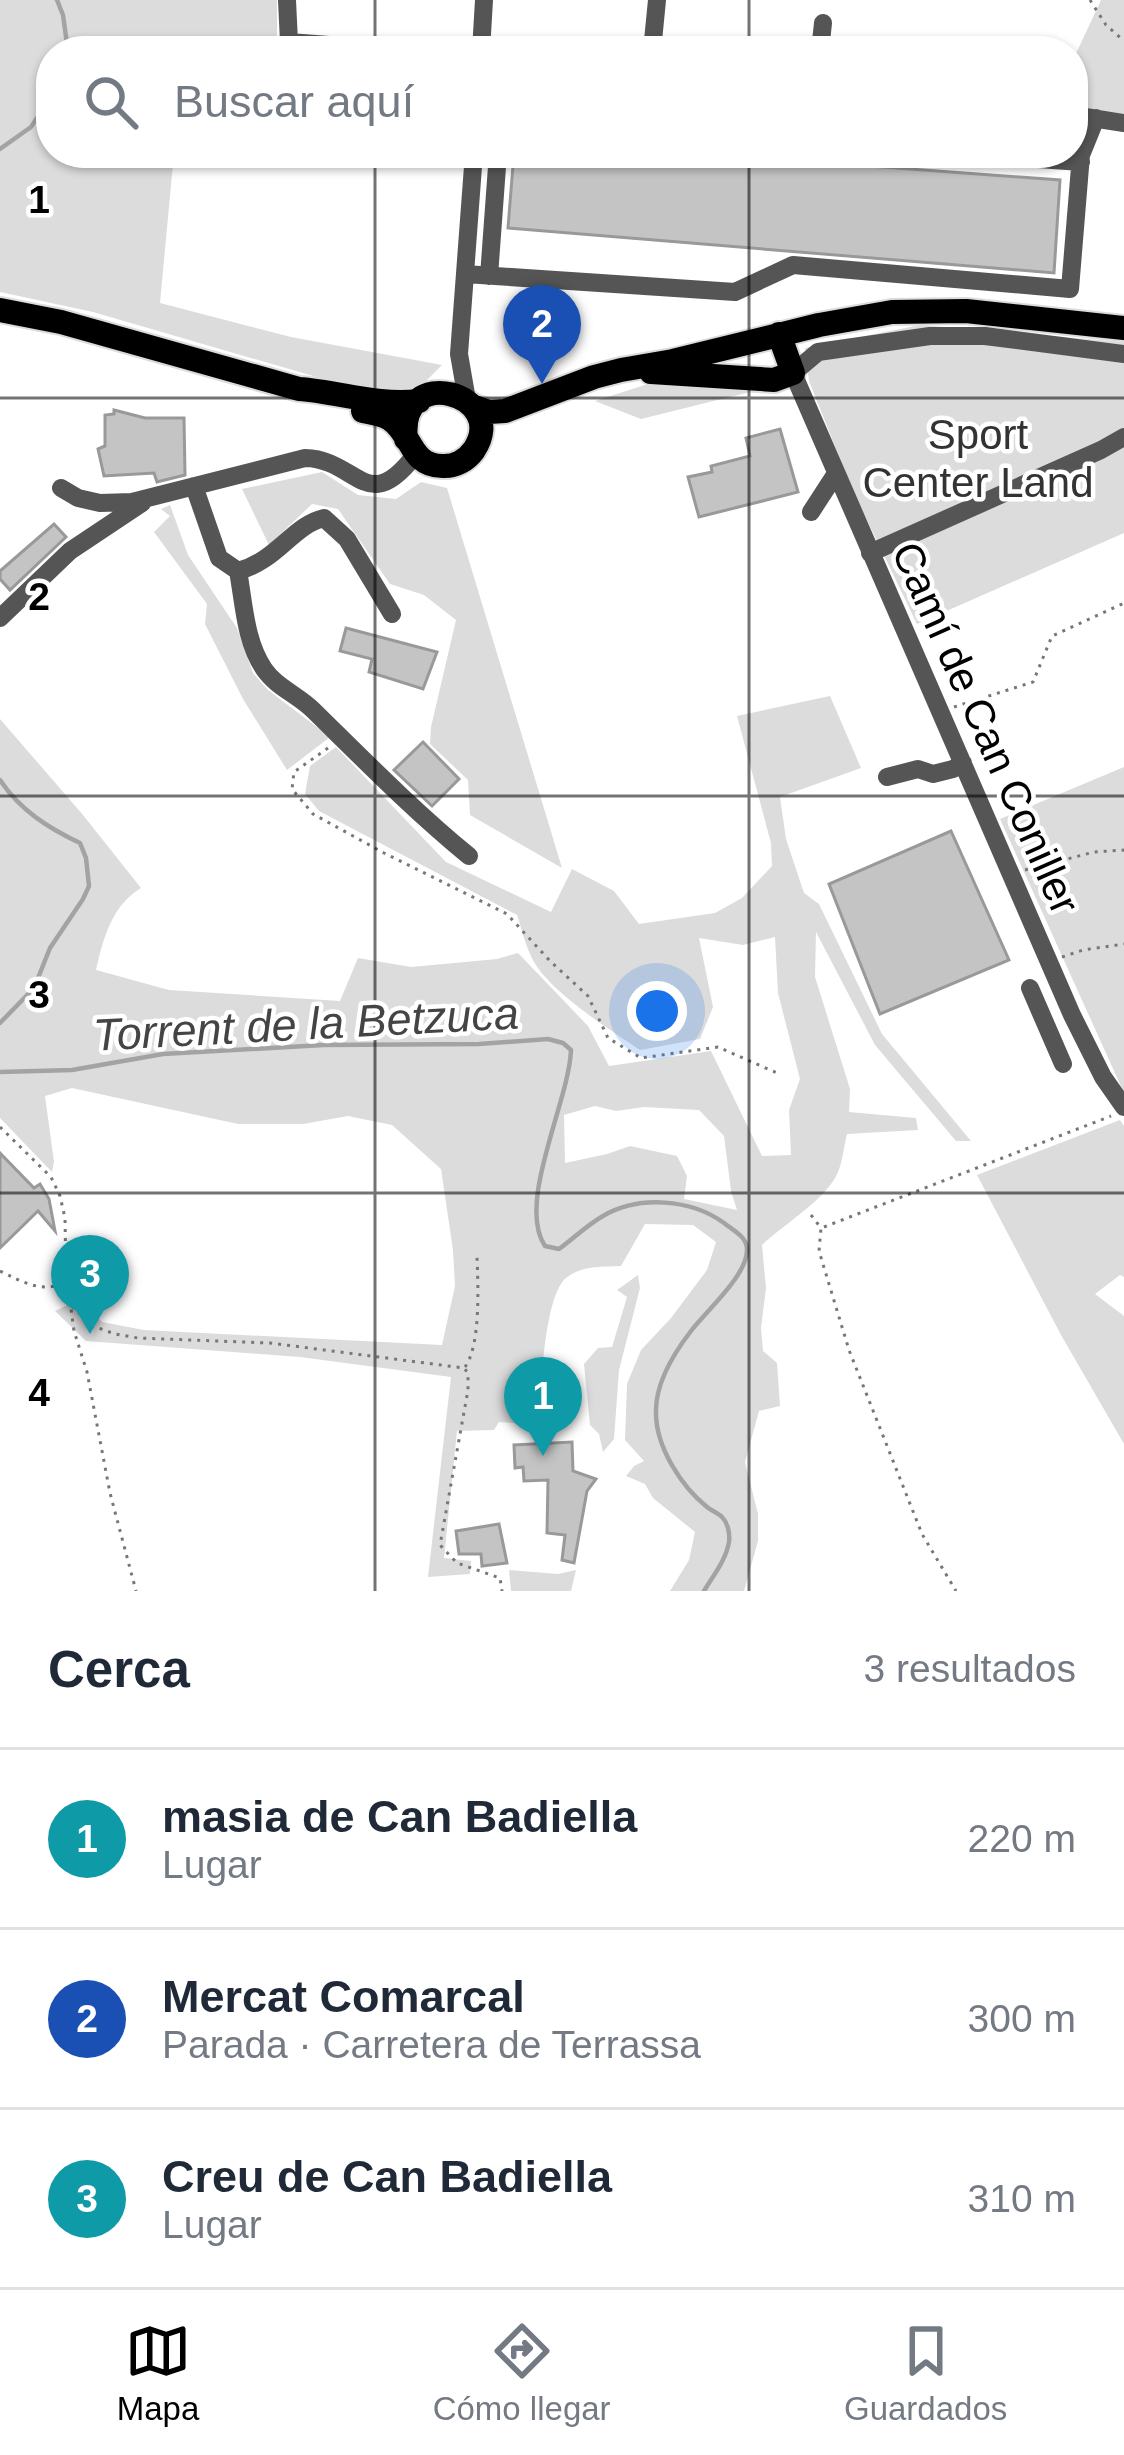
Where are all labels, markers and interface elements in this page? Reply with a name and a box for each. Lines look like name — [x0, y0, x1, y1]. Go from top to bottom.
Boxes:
search box — [36, 36, 1088, 168]
icon: search — [78, 69, 144, 135]
text: Buscar aquí — [174, 76, 414, 127]
text: 1 — [28, 178, 50, 221]
pin: 2 — [503, 285, 581, 384]
park label: Sport Center Land — [862, 411, 1094, 506]
street label: Camí de Can Coniller — [883, 535, 1089, 921]
text: 2 — [28, 575, 50, 618]
text: 3 — [28, 973, 50, 1016]
your location — [627, 981, 687, 1041]
water label: Torrent de la Betzuca — [92, 987, 520, 1061]
pin: 3 — [51, 1235, 129, 1334]
pin: 1 — [504, 1357, 582, 1456]
text: 4 — [28, 1371, 50, 1414]
text: Cerca — [48, 1641, 190, 1698]
text: 3 resultados — [864, 1647, 1076, 1690]
text: masia de Can Badiella — [162, 1791, 637, 1842]
text: 1 — [76, 1817, 98, 1860]
text: 220 m — [968, 1817, 1076, 1860]
text: Lugar — [162, 1843, 262, 1886]
text: Mercat Comarcal — [162, 1971, 525, 2022]
text: 2 — [76, 1997, 98, 2040]
text: 300 m — [968, 1997, 1076, 2040]
text: Parada · Carretera de Terrassa — [162, 2023, 701, 2066]
text: Creu de Can Badiella — [162, 2151, 612, 2202]
text: 3 — [76, 2177, 98, 2220]
text: 310 m — [968, 2177, 1076, 2220]
text: Lugar — [162, 2203, 262, 2246]
tab: Mapa — [117, 2318, 199, 2428]
tab: Cómo llegar — [433, 2318, 611, 2428]
tab: Guardados — [844, 2318, 1007, 2428]

